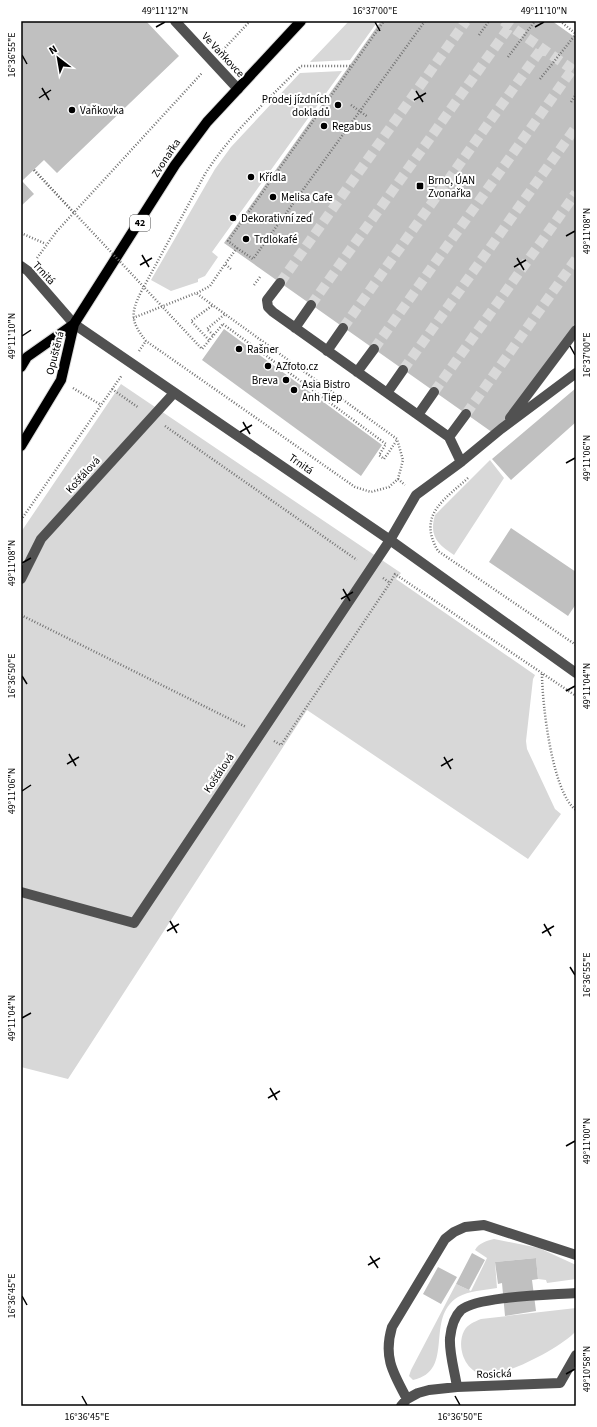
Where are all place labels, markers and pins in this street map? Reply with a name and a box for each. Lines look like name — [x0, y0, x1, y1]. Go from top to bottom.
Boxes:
place label: Prodej jízdních dokladů — [262, 92, 330, 120]
marker: Prodej jízdních dokladů — [333, 100, 343, 110]
place label: Vaňkovka — [80, 103, 124, 118]
marker: Vaňkovka — [67, 105, 77, 115]
place label: Regabus — [332, 119, 371, 134]
marker: Regabus — [319, 121, 329, 131]
place label: Křídla — [259, 170, 286, 185]
marker: Křídla — [246, 172, 256, 182]
place label: Brno, ÚAN Zvonařka — [428, 173, 475, 201]
marker: Brno, ÚAN Zvonařka — [415, 181, 425, 191]
place label: Melisa Cafe — [281, 190, 333, 205]
marker: Melisa Cafe — [268, 192, 278, 202]
place label: Dekorativní zeď — [241, 211, 313, 226]
marker: Dekorativní zeď — [228, 213, 238, 223]
place label: Trdlokafé — [254, 232, 298, 247]
marker: Trdlokafé — [241, 234, 251, 244]
place label: Rašner — [247, 342, 279, 357]
marker: Rašner — [234, 344, 244, 354]
place label: AZfoto.cz — [276, 359, 319, 374]
marker: AZfoto.cz — [263, 361, 273, 371]
place label: Breva — [252, 373, 278, 388]
marker: Breva — [281, 375, 291, 385]
place label: Asia Bistro Anh Tiep — [302, 377, 350, 405]
marker: Asia Bistro Anh Tiep — [289, 385, 299, 395]

